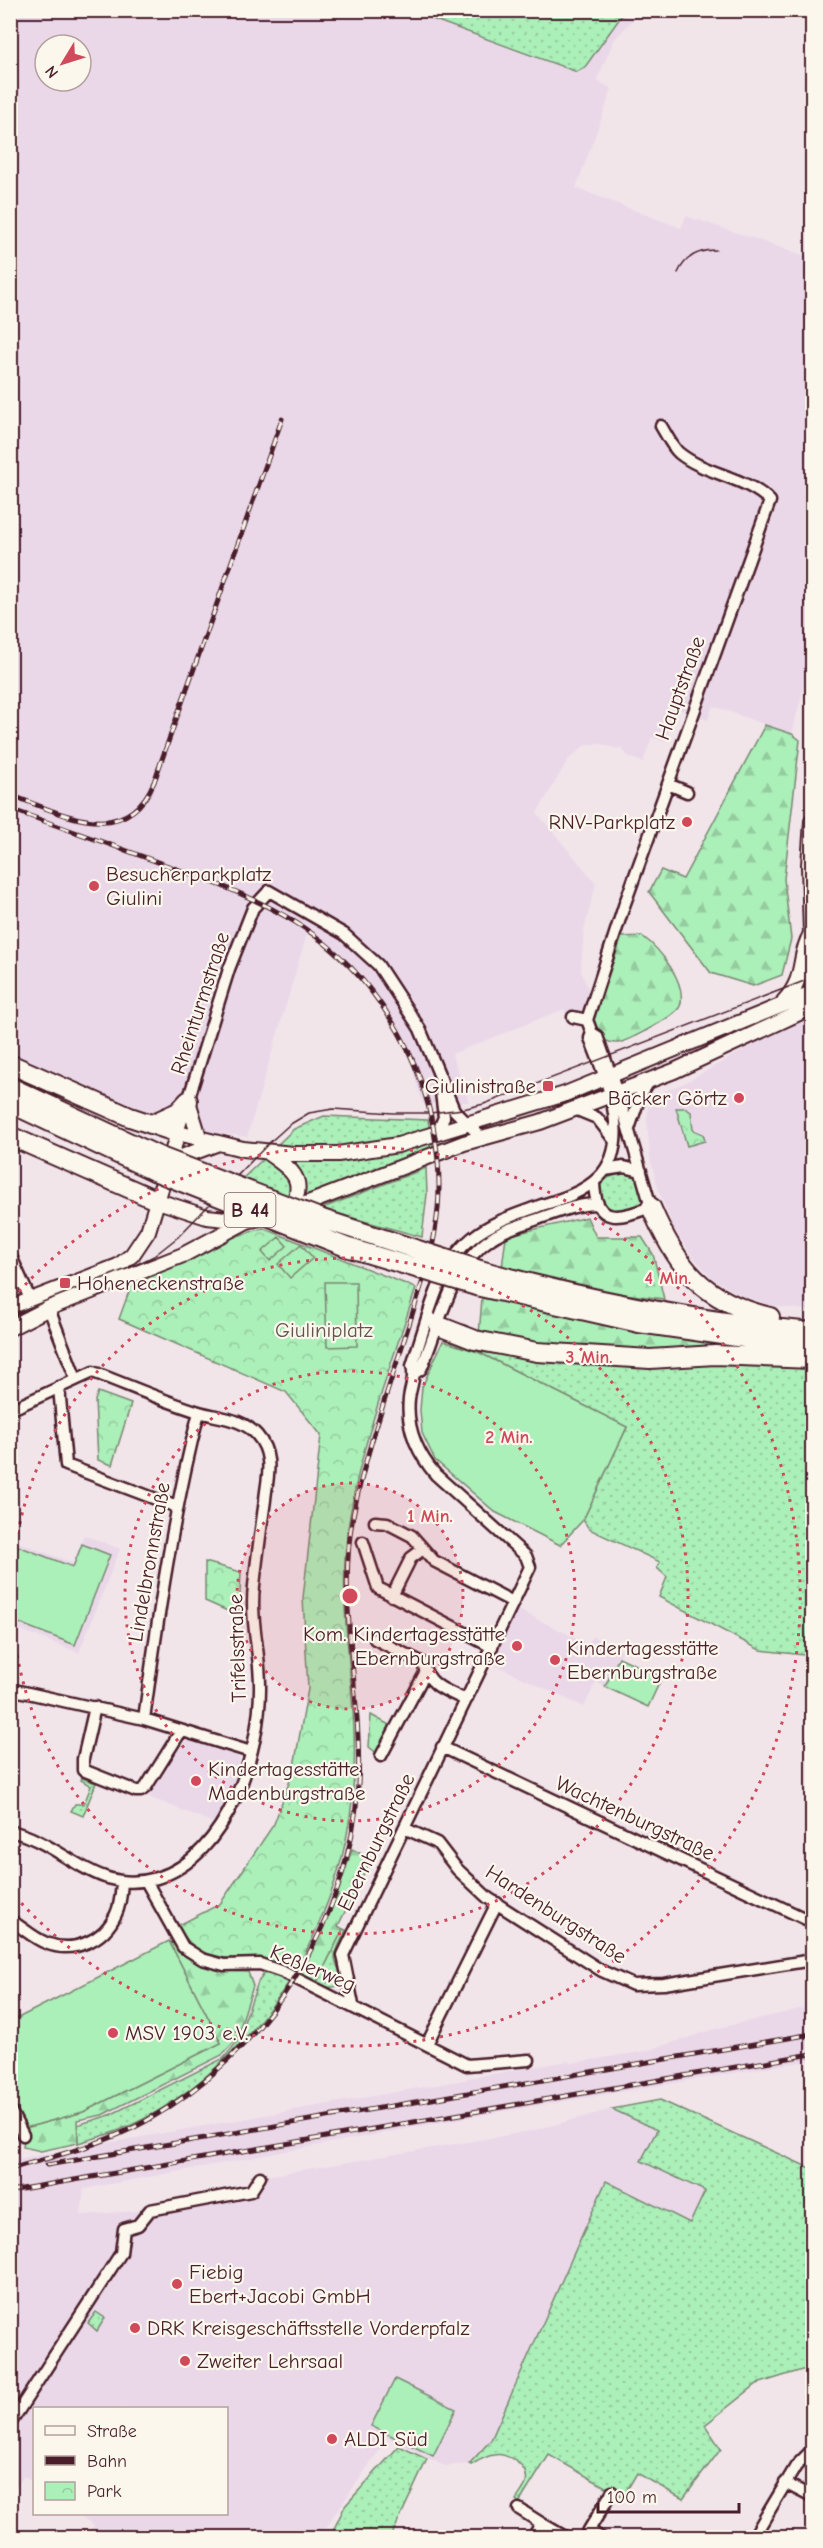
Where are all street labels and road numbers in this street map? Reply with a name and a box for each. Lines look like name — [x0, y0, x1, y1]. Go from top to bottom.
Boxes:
street label: Hauptstraße — [650, 633, 710, 743]
street label: Rheinturmstraße — [166, 929, 234, 1077]
road number: B 44 — [224, 1193, 276, 1227]
street label: Lindelbronnstraße — [123, 1480, 175, 1644]
street label: Trifelsstraße — [223, 1593, 251, 1703]
street label: Ebernburgstraße — [332, 1769, 420, 1915]
street label: Wachtenburgstraße — [552, 1771, 718, 1865]
street label: Hardenburgstraße — [481, 1860, 631, 1968]
street label: Keßlerweg — [267, 1939, 359, 1997]

